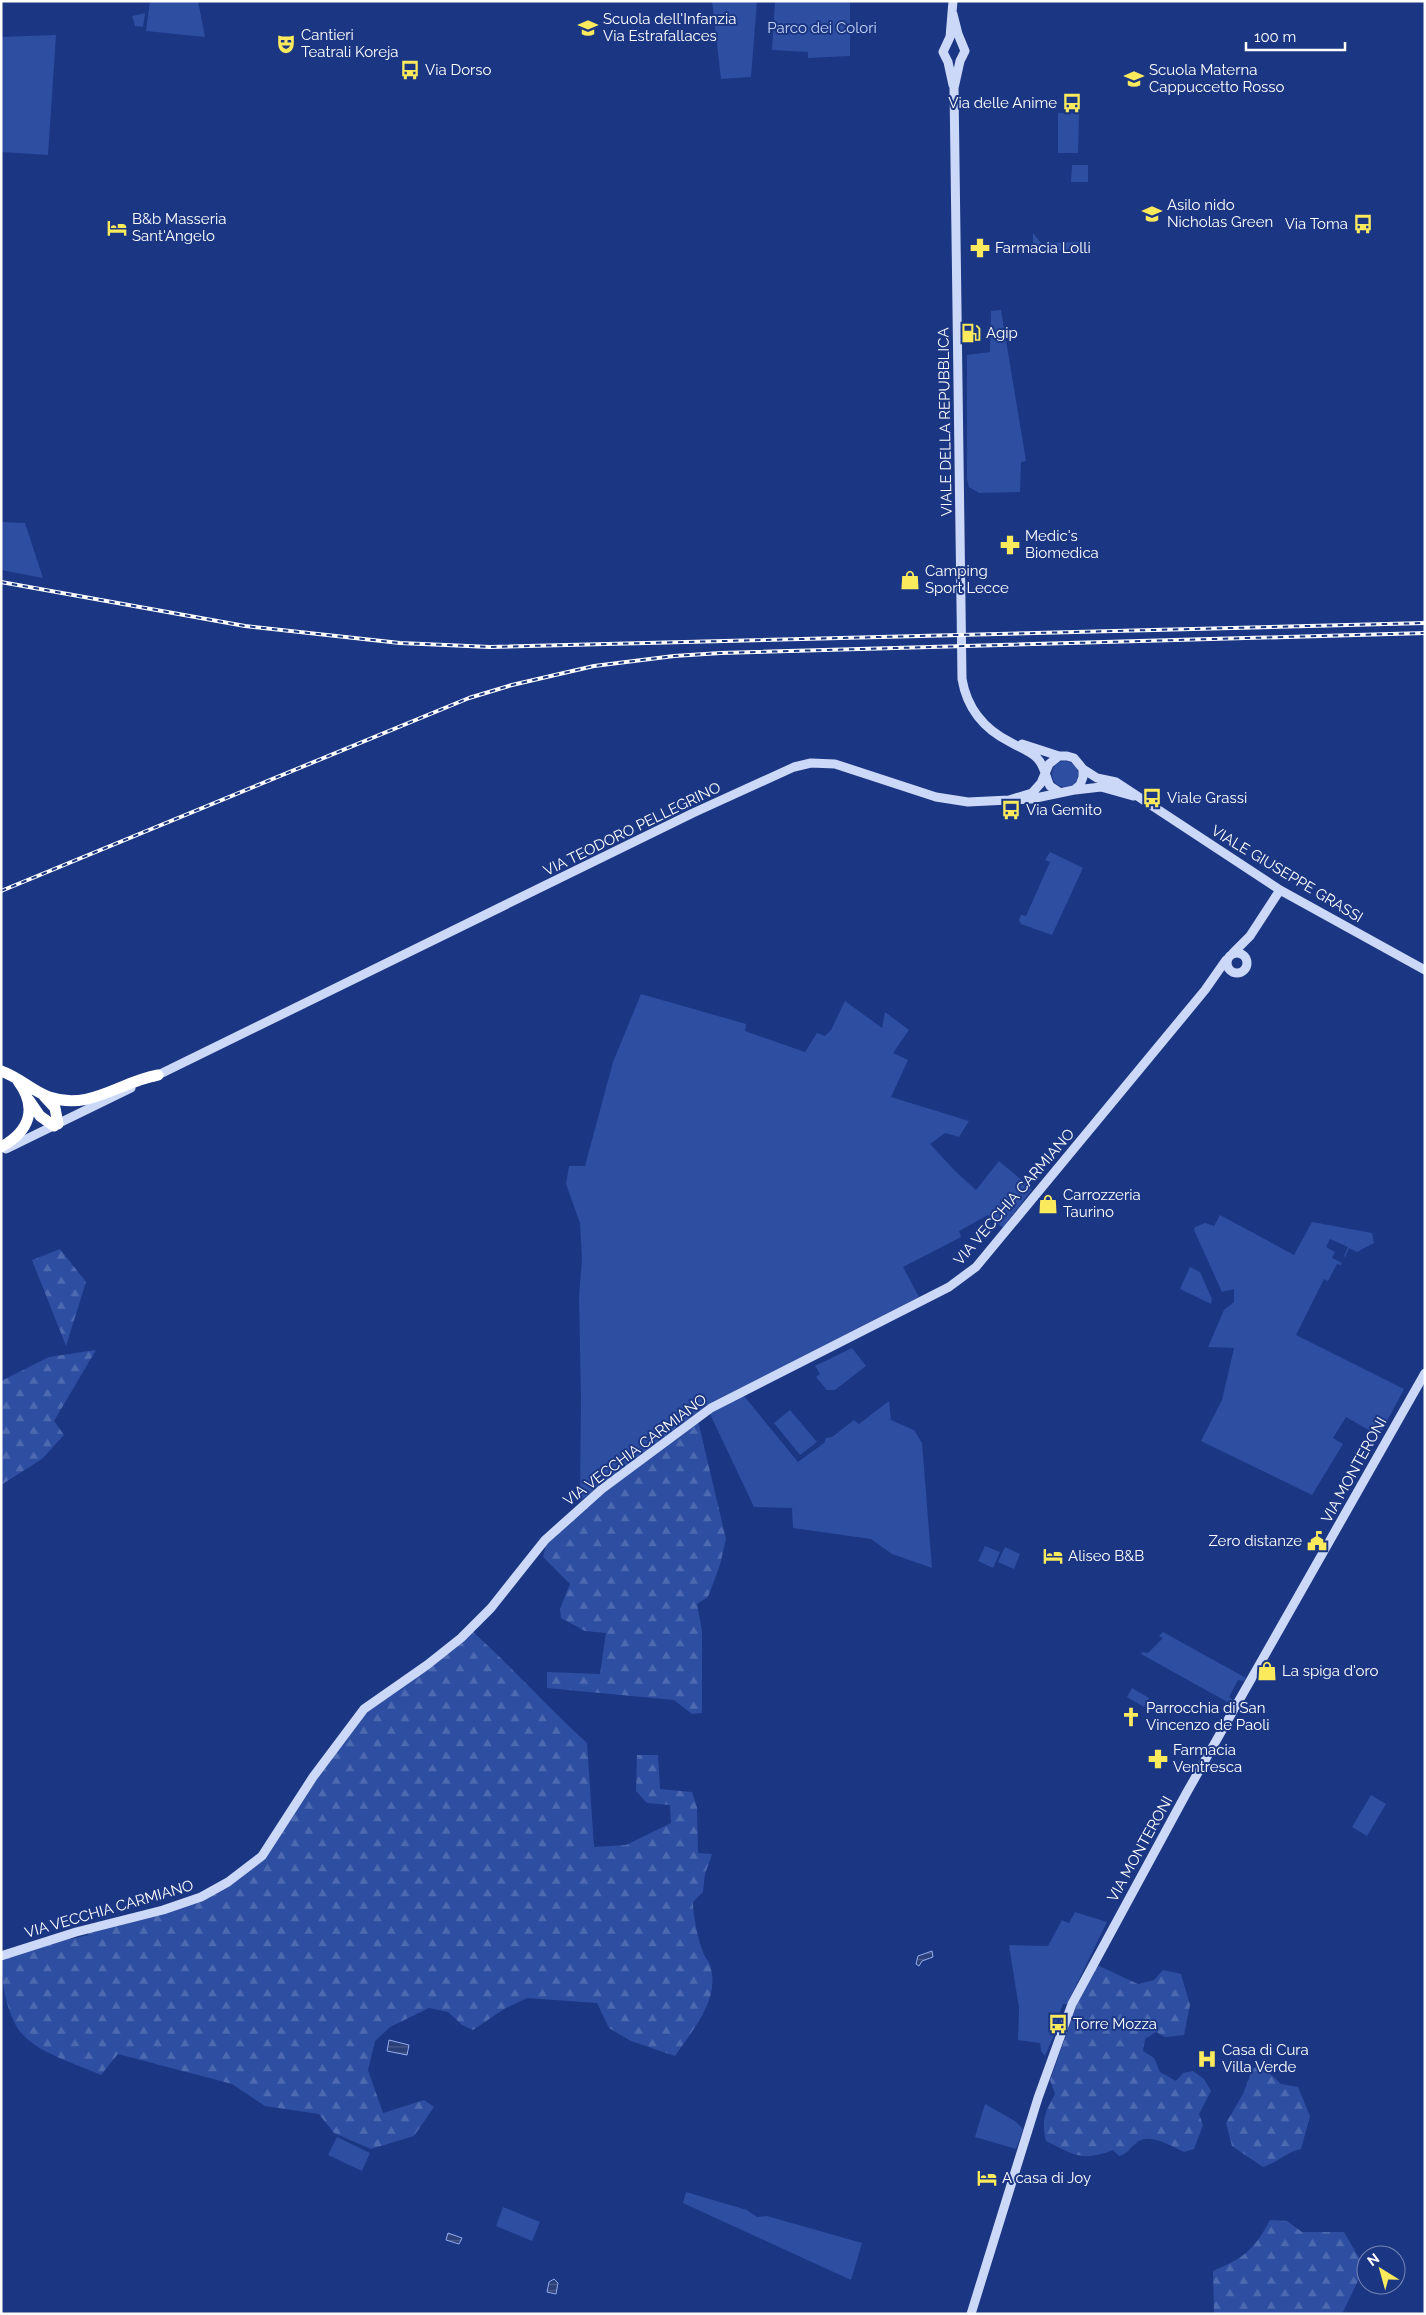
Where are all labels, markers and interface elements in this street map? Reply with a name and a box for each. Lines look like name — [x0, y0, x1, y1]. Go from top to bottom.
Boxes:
place label: Scuola dell'Infanzia Via Estrafallaces — [603, 10, 736, 45]
school or university icon: Scuola dell'Infanzia Via Estrafallaces — [577, 17, 599, 39]
park label: Parco dei Colori — [767, 19, 877, 37]
scale bar — [1246, 20, 1345, 52]
place label: Cantieri Teatrali Koreja — [301, 26, 399, 61]
text: 100 m — [1254, 28, 1296, 46]
theatre icon: Cantieri Teatrali Koreja — [275, 33, 297, 55]
bus stop icon: Via Dorso — [399, 59, 421, 81]
place label: Via Dorso — [425, 61, 492, 79]
place label: Scuola Materna Cappuccetto Rosso — [1149, 61, 1285, 96]
school or university icon: Scuola Materna Cappuccetto Rosso — [1123, 68, 1145, 90]
bus stop icon: Via delle Anime — [1061, 92, 1083, 114]
place label: Via delle Anime — [948, 94, 1057, 112]
place label: Asilo nido Nicholas Green — [1167, 196, 1273, 231]
school or university icon: Asilo nido Nicholas Green — [1141, 203, 1163, 225]
place label: B&b Masseria Sant'Angelo — [132, 210, 226, 245]
bus stop icon: Via Toma — [1352, 213, 1374, 235]
place label: Via Toma — [1285, 215, 1348, 233]
hotel icon: B&b Masseria Sant'Angelo — [106, 217, 128, 239]
pharmacy icon: Farmacia Lolli — [969, 237, 991, 259]
place label: Farmacia Lolli — [995, 239, 1091, 257]
fuel station icon: Agip — [960, 322, 982, 344]
place label: Agip — [986, 324, 1018, 342]
street label: VIALE DELLA REPUBBLICA — [934, 327, 956, 517]
place label: Medic's Biomedica — [1025, 527, 1099, 562]
pharmacy icon: Medic's Biomedica — [999, 534, 1021, 556]
place label: Camping Sport Lecce — [925, 562, 1009, 597]
shop icon: Camping Sport Lecce — [899, 569, 921, 591]
street label: VIA TEODORO PELLEGRINO — [540, 778, 724, 880]
bus stop icon: Viale Grassi — [1141, 787, 1163, 809]
place label: Viale Grassi — [1167, 789, 1247, 807]
bus stop icon: Via Gemito — [1000, 799, 1022, 821]
place label: Via Gemito — [1026, 801, 1102, 819]
street label: VIALE GIUSEPPE GRASSI — [1208, 822, 1366, 926]
street label: VIA VECCHIA CARMIANO — [950, 1125, 1078, 1269]
place label: Carrozzeria Taurino — [1063, 1186, 1141, 1221]
shop icon: Carrozzeria Taurino — [1037, 1193, 1059, 1215]
street label: VIA VECCHIA CARMIANO — [560, 1390, 710, 1510]
street label: VIA MONTERONI — [1318, 1414, 1390, 1526]
public building icon: Zero distanze — [1306, 1530, 1328, 1552]
place label: Zero distanze — [1208, 1532, 1302, 1550]
hotel icon: Aliseo B&B — [1042, 1545, 1064, 1567]
place label: Aliseo B&B — [1068, 1547, 1144, 1565]
shop icon: La spiga d'oro — [1256, 1660, 1278, 1682]
place label: La spiga d'oro — [1282, 1662, 1379, 1680]
place label: Parrocchia di San Vincenzo de Paoli — [1146, 1699, 1270, 1734]
church icon: Parrocchia di San Vincenzo de Paoli — [1120, 1706, 1142, 1728]
place label: Farmacia Ventresca — [1173, 1741, 1242, 1776]
pharmacy icon: Farmacia Ventresca — [1147, 1748, 1169, 1770]
street label: VIA MONTERONI — [1104, 1793, 1176, 1905]
street label: VIA VECCHIA CARMIANO — [23, 1876, 195, 1942]
bus stop icon: Torre Mozza — [1047, 2013, 1069, 2035]
place label: Torre Mozza — [1073, 2015, 1157, 2033]
place label: Casa di Cura Villa Verde — [1222, 2041, 1309, 2076]
hospital icon: Casa di Cura Villa Verde — [1196, 2048, 1218, 2070]
hotel icon: A casa di Joy — [976, 2167, 998, 2189]
place label: A casa di Joy — [1002, 2169, 1091, 2187]
north arrow — [1356, 2245, 1406, 2295]
text: N — [1364, 2250, 1382, 2269]

